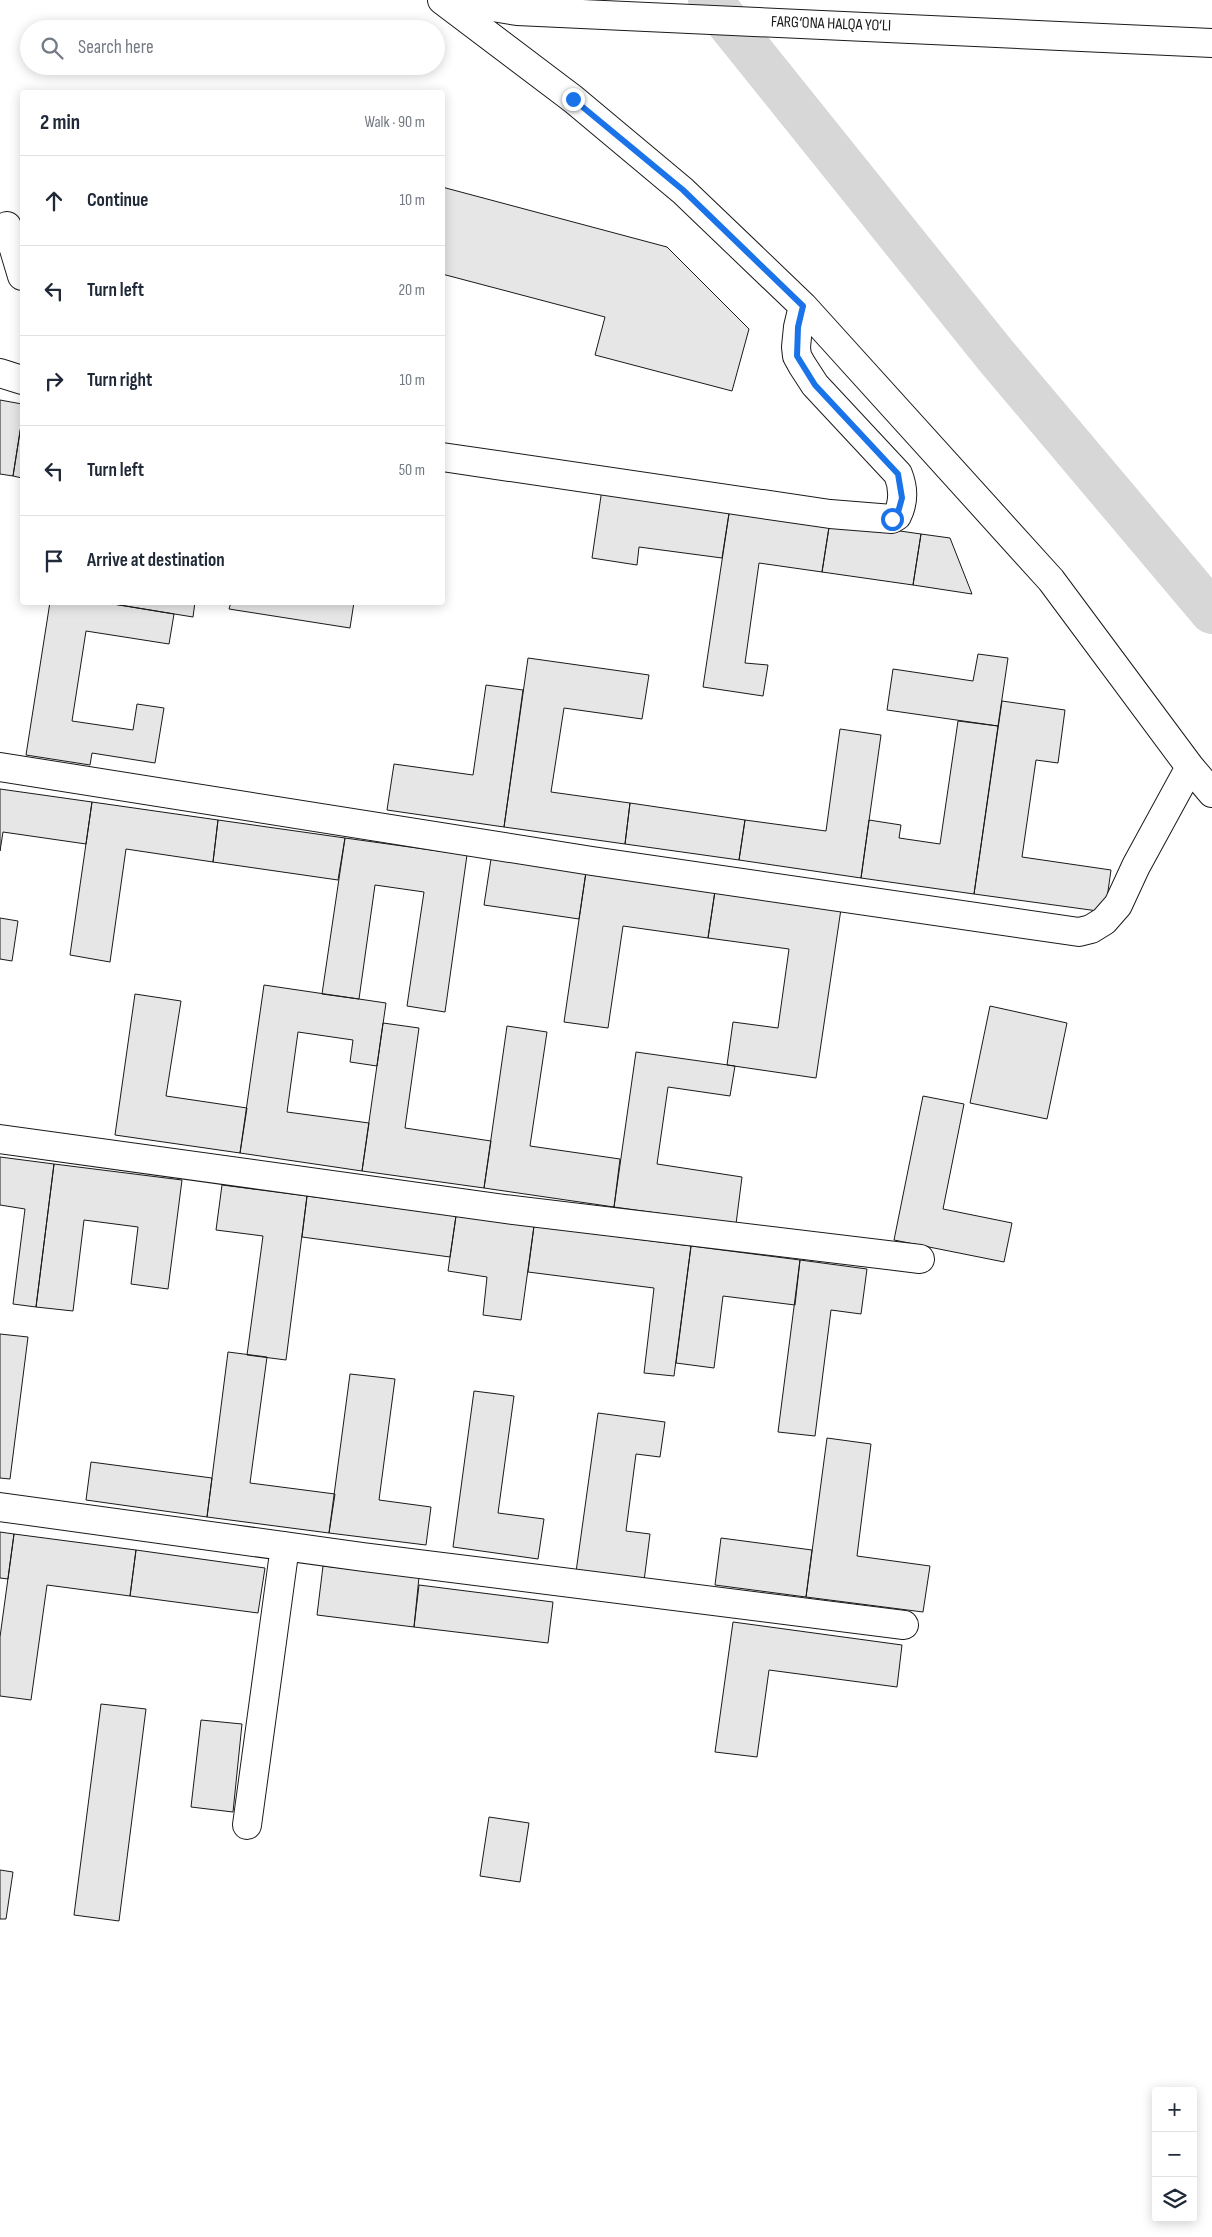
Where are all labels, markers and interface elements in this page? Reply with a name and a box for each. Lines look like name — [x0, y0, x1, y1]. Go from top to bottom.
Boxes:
street label: FARG‘ONA HALQA YO‘LI — [771, 12, 891, 36]
search box — [20, 20, 445, 75]
icon: search — [38, 34, 66, 62]
text: Search here — [78, 36, 154, 59]
route end — [562, 88, 585, 111]
text: 2 min — [40, 110, 80, 135]
text: Walk · 90 m — [364, 113, 425, 132]
icon: ahead — [40, 187, 68, 215]
text: Continue — [87, 189, 148, 212]
text: 10 m — [399, 191, 425, 210]
icon: left — [40, 277, 68, 305]
text: Turn left — [87, 279, 144, 302]
text: 20 m — [398, 281, 425, 300]
icon: right — [40, 367, 68, 395]
text: Turn right — [87, 369, 152, 392]
text: 10 m — [399, 371, 425, 390]
icon: left — [40, 457, 68, 485]
text: Turn left — [87, 459, 144, 482]
text: 50 m — [399, 461, 425, 480]
route start — [881, 508, 904, 531]
icon: arrive — [40, 547, 68, 575]
text: Arrive at destination — [87, 549, 225, 572]
map controls — [1152, 2087, 1197, 2222]
button: + — [1152, 2087, 1197, 2132]
button: − — [1152, 2132, 1197, 2177]
button: layers — [1152, 2177, 1197, 2222]

